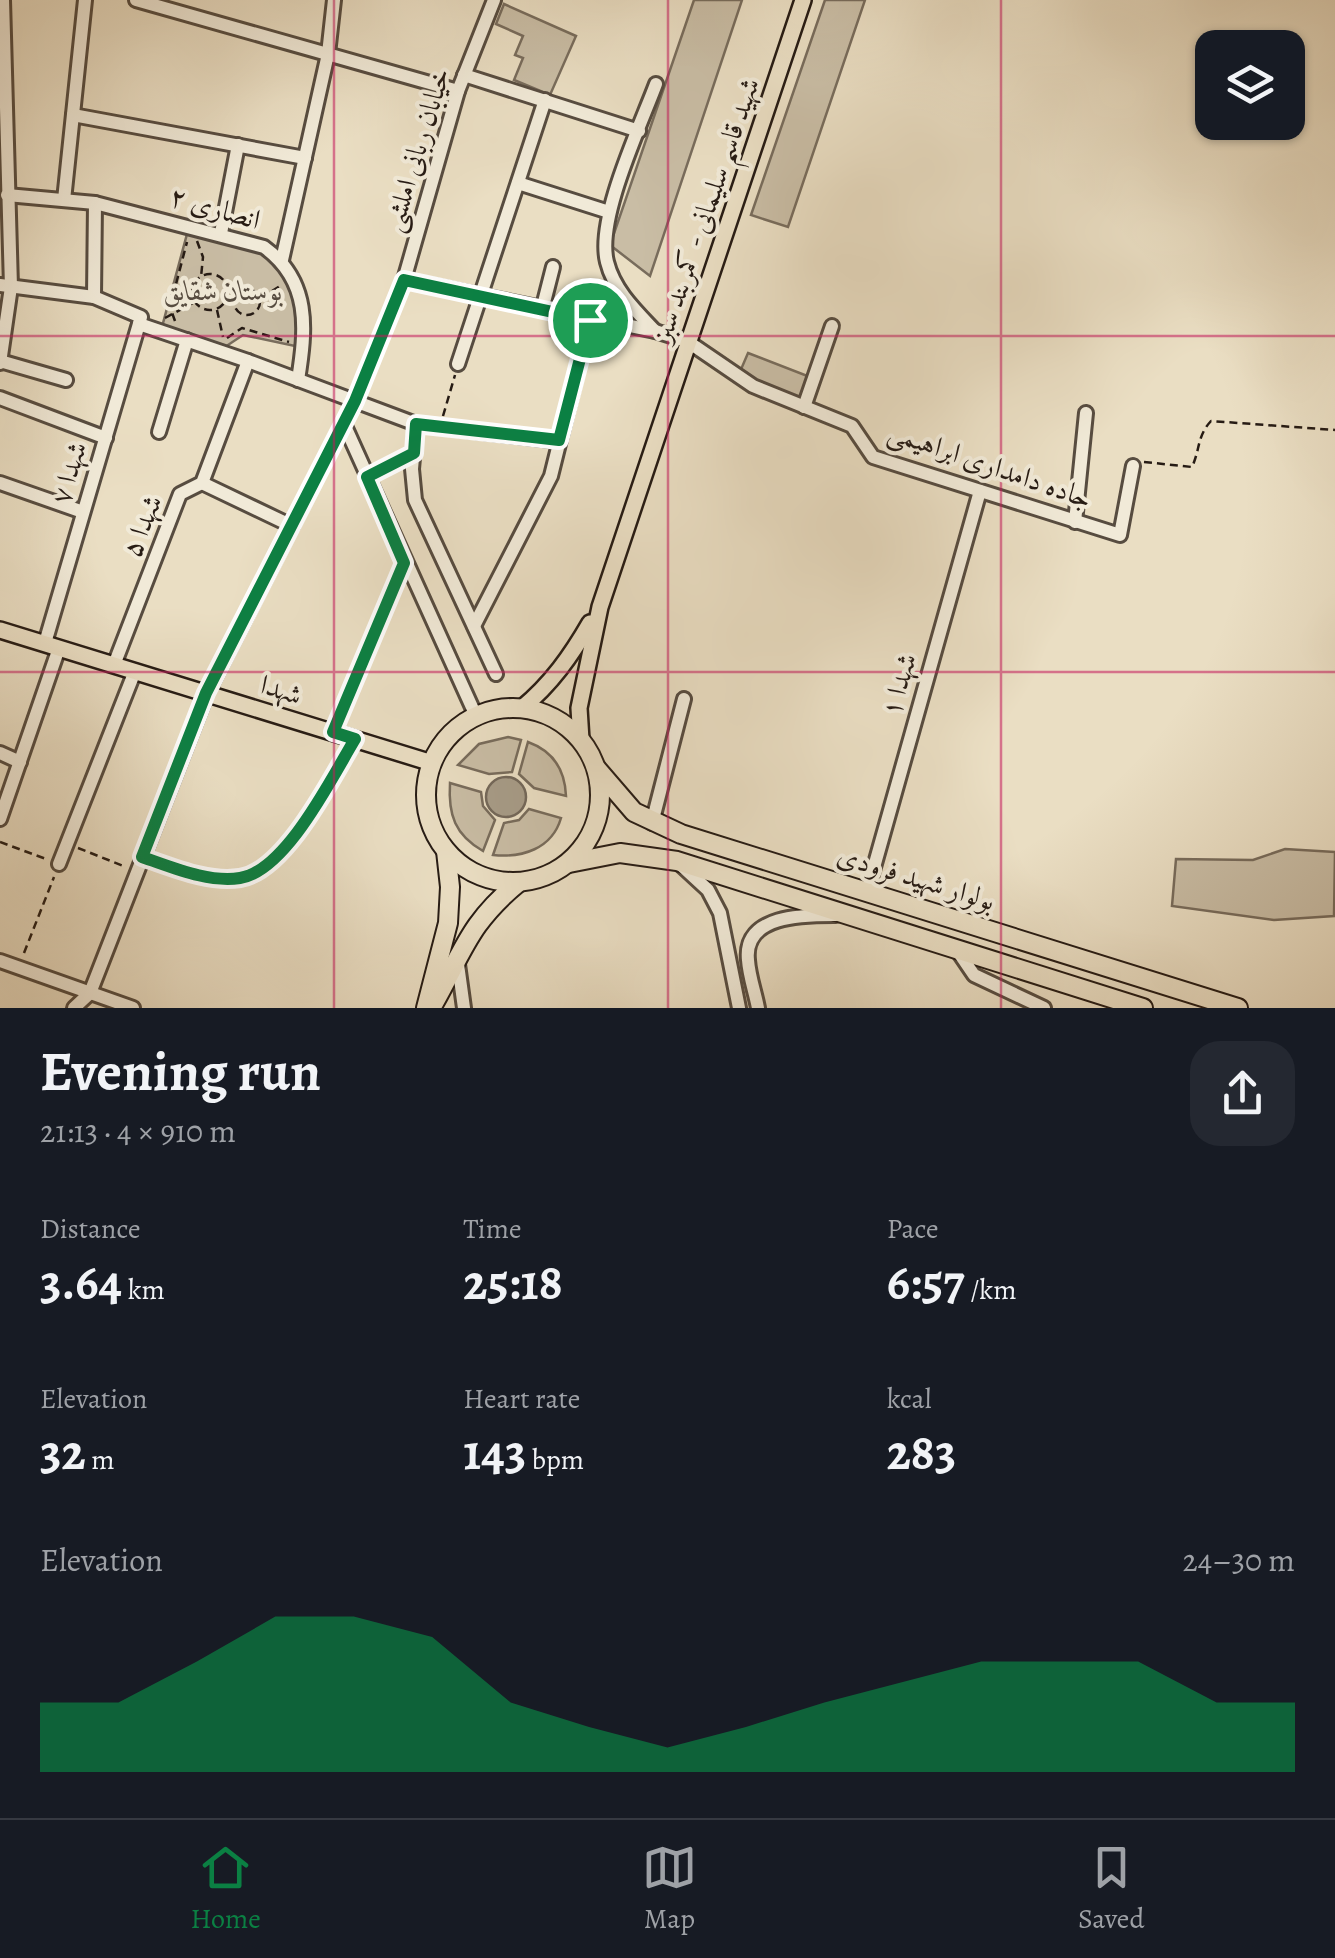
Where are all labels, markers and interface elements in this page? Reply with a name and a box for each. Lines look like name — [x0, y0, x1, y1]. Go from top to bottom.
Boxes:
map controls — [1195, 30, 1305, 140]
button: layers — [1195, 30, 1305, 140]
street label: خیابان ربانی املشی — [374, 63, 460, 237]
street label: شهید قاسم سلیمانی - کمربند سبز — [642, 73, 777, 353]
street label: انصاری ۲ — [165, 177, 265, 239]
park label: بوستان شقایق — [163, 272, 283, 310]
pin — [548, 278, 633, 363]
icon: arrive — [563, 293, 618, 348]
street label: جاده دامداری ابراهیمی — [883, 412, 1097, 518]
street label: شهدا ۷ — [42, 437, 96, 509]
street label: شهدا ۵ — [112, 489, 172, 563]
street label: شهدا ۱ — [872, 649, 926, 721]
street label: شهدا — [255, 666, 307, 714]
street label: بولوار شهید فرودی — [832, 836, 1000, 920]
text: Evening run — [40, 1034, 321, 1109]
button: share — [1190, 1041, 1295, 1146]
text: 21:13 · 4 × 910 m — [40, 1109, 236, 1153]
text: Distance — [40, 1210, 140, 1248]
text: Time — [463, 1210, 522, 1248]
text: Pace — [887, 1210, 939, 1248]
text: 3.64 — [40, 1248, 122, 1316]
text: 25:18 — [463, 1248, 563, 1316]
text: 6:57 — [887, 1248, 965, 1316]
text: km — [122, 1271, 165, 1309]
text: /km — [965, 1271, 1017, 1309]
text: Elevation — [40, 1380, 147, 1418]
text: Heart rate — [463, 1380, 580, 1418]
text: kcal — [887, 1380, 932, 1418]
text: 32 — [40, 1418, 86, 1486]
text: 143 — [463, 1418, 526, 1486]
text: 283 — [887, 1418, 956, 1486]
text: m — [86, 1441, 115, 1479]
text: bpm — [526, 1441, 584, 1479]
text: Elevation — [40, 1538, 163, 1582]
text: 24–30 m — [1183, 1538, 1295, 1582]
tab: Home — [191, 1840, 261, 1938]
tab: Map — [642, 1840, 697, 1938]
tab: Saved — [1078, 1840, 1144, 1938]

